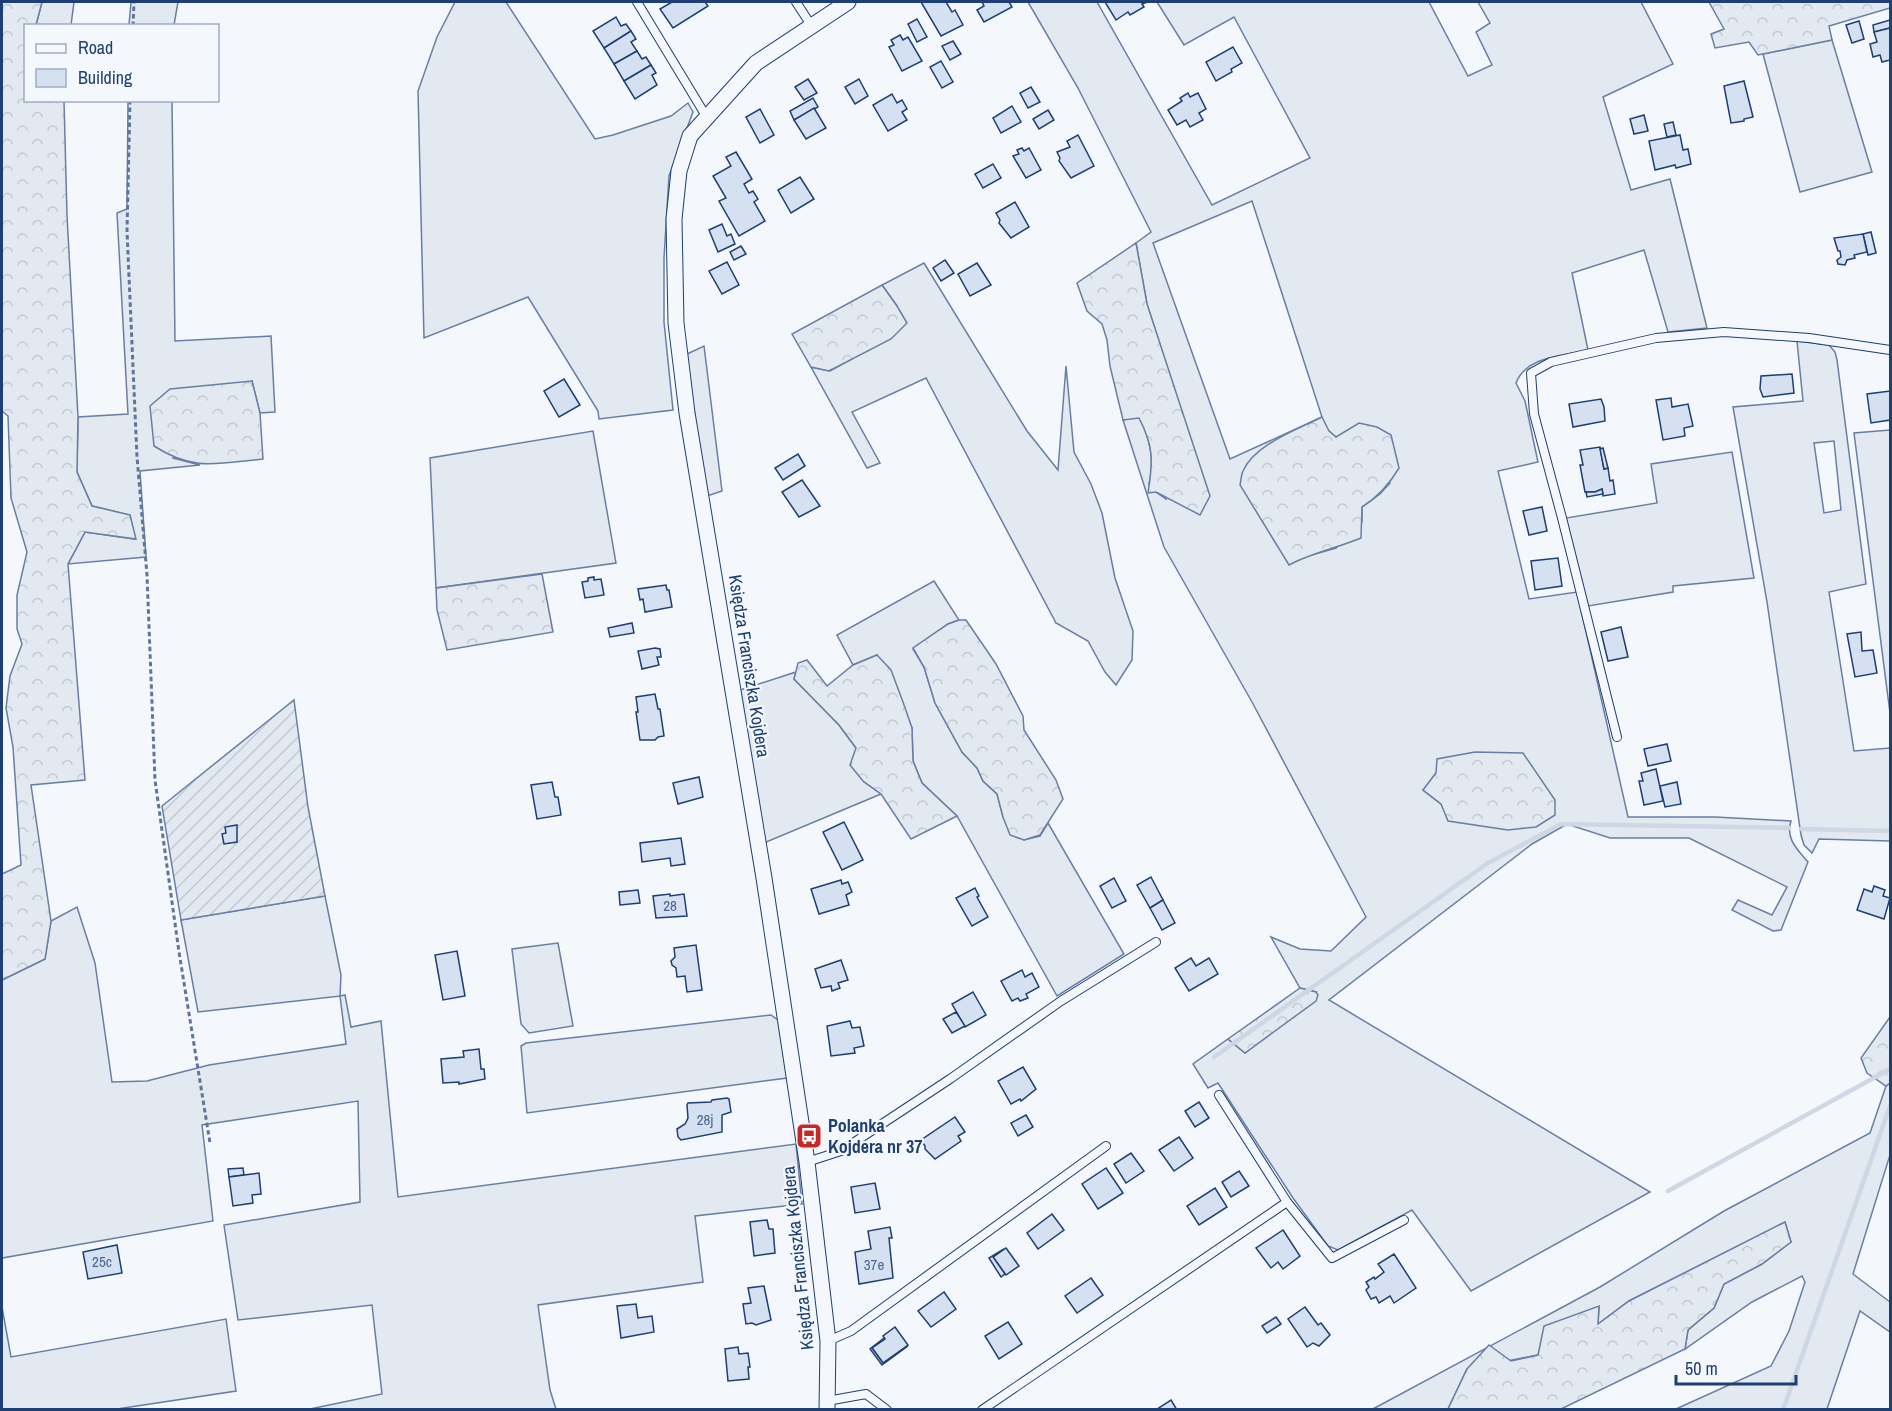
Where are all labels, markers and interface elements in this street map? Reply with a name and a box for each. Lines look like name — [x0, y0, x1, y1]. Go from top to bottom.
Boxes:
legend — [24, 24, 219, 102]
text: Road — [78, 35, 113, 60]
text: Building — [78, 65, 133, 90]
street label: Księdza Franciszka Kojdera — [723, 573, 776, 759]
house number: 28 — [663, 895, 677, 916]
house number: 28j — [697, 1109, 713, 1130]
place label: Polanka Kojdera nr 37 — [828, 1113, 922, 1159]
bus stop icon: Polanka Kojdera nr 37 — [794, 1121, 824, 1151]
street label: Księdza Franciszka Kojdera — [775, 1165, 820, 1351]
house number: 25c — [92, 1251, 112, 1272]
house number: 37e — [864, 1254, 884, 1275]
scale bar — [1676, 1348, 1796, 1386]
text: 50 m — [1685, 1356, 1718, 1381]

